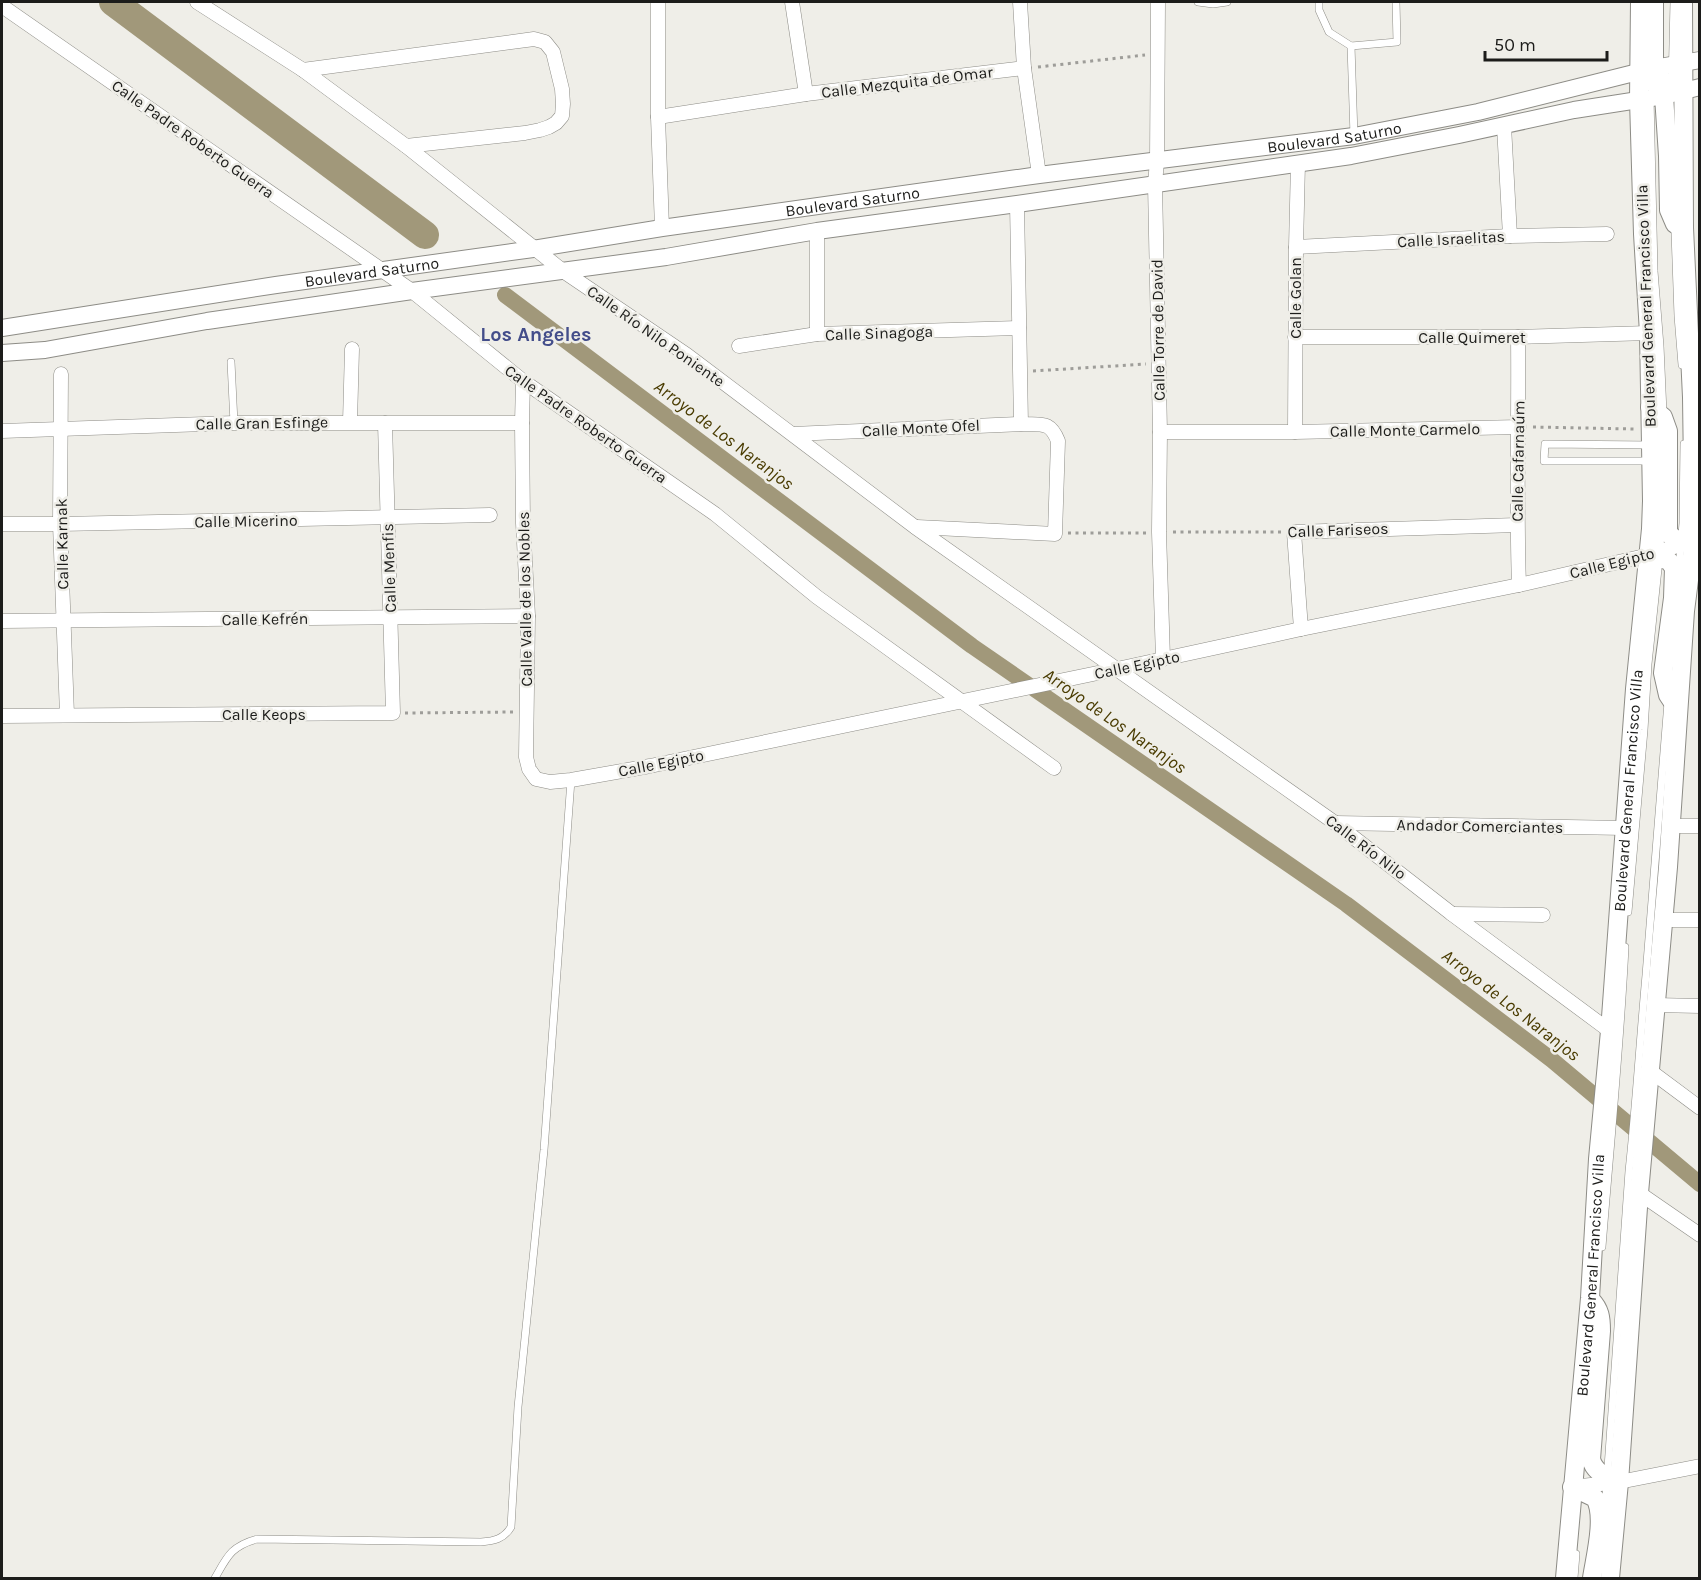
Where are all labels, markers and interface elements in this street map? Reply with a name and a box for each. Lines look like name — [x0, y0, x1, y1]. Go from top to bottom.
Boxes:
scale bar — [1485, 24, 1606, 62]
text: 50 m — [1494, 34, 1536, 56]
street label: Calle Mezquita de Omar — [820, 62, 994, 102]
street label: Calle Padre Roberto Guerra — [108, 76, 278, 202]
street label: Boulevard Saturno — [1266, 118, 1403, 156]
street label: Boulevard Saturno — [784, 182, 921, 220]
street label: Boulevard General Francisco Villa — [1632, 184, 1660, 428]
street label: Calle Israelitas — [1397, 227, 1505, 251]
street label: Boulevard Saturno — [303, 253, 440, 290]
street label: Calle Golan — [1286, 257, 1305, 339]
street label: Calle Torre de David — [1147, 259, 1169, 401]
street label: Calle Río Nilo Poniente — [584, 281, 728, 391]
street label: Calle Sinagoga — [825, 322, 933, 344]
district label: Los Angeles — [480, 323, 592, 346]
street label: Calle Quimeret — [1418, 328, 1526, 347]
street label: Calle Padre Roberto Guerra — [501, 361, 671, 487]
water label: Arroyo de Los Naranjos — [650, 375, 798, 495]
street label: Calle Cafarnaúm — [1507, 400, 1529, 522]
street label: Calle Gran Esfinge — [196, 412, 328, 434]
street label: Calle Monte Ofel — [862, 415, 980, 441]
street label: Calle Monte Carmelo — [1330, 419, 1480, 441]
street label: Calle Karnak — [52, 498, 72, 590]
street label: Calle Micerino — [194, 511, 298, 531]
street label: Calle Valle de los Nobles — [514, 511, 536, 687]
street label: Calle Fariseos — [1287, 519, 1389, 541]
street label: Calle Menfis — [378, 523, 400, 613]
street label: Calle Egipto — [1568, 543, 1656, 583]
street label: Calle Kefrén — [222, 609, 308, 629]
street label: Calle Egipto — [1093, 647, 1181, 683]
water label: Arroyo de Los Naranjos — [1039, 663, 1191, 779]
street label: Boulevard General Francisco Villa — [1609, 669, 1646, 912]
street label: Calle Keops — [222, 705, 306, 724]
street label: Calle Egipto — [617, 745, 705, 781]
street label: Calle Río Nilo — [1322, 811, 1410, 883]
street label: Andador Comerciantes — [1397, 815, 1563, 837]
water label: Arroyo de Los Naranjos — [1438, 944, 1584, 1066]
street label: Boulevard General Francisco Villa — [1572, 1153, 1608, 1397]

